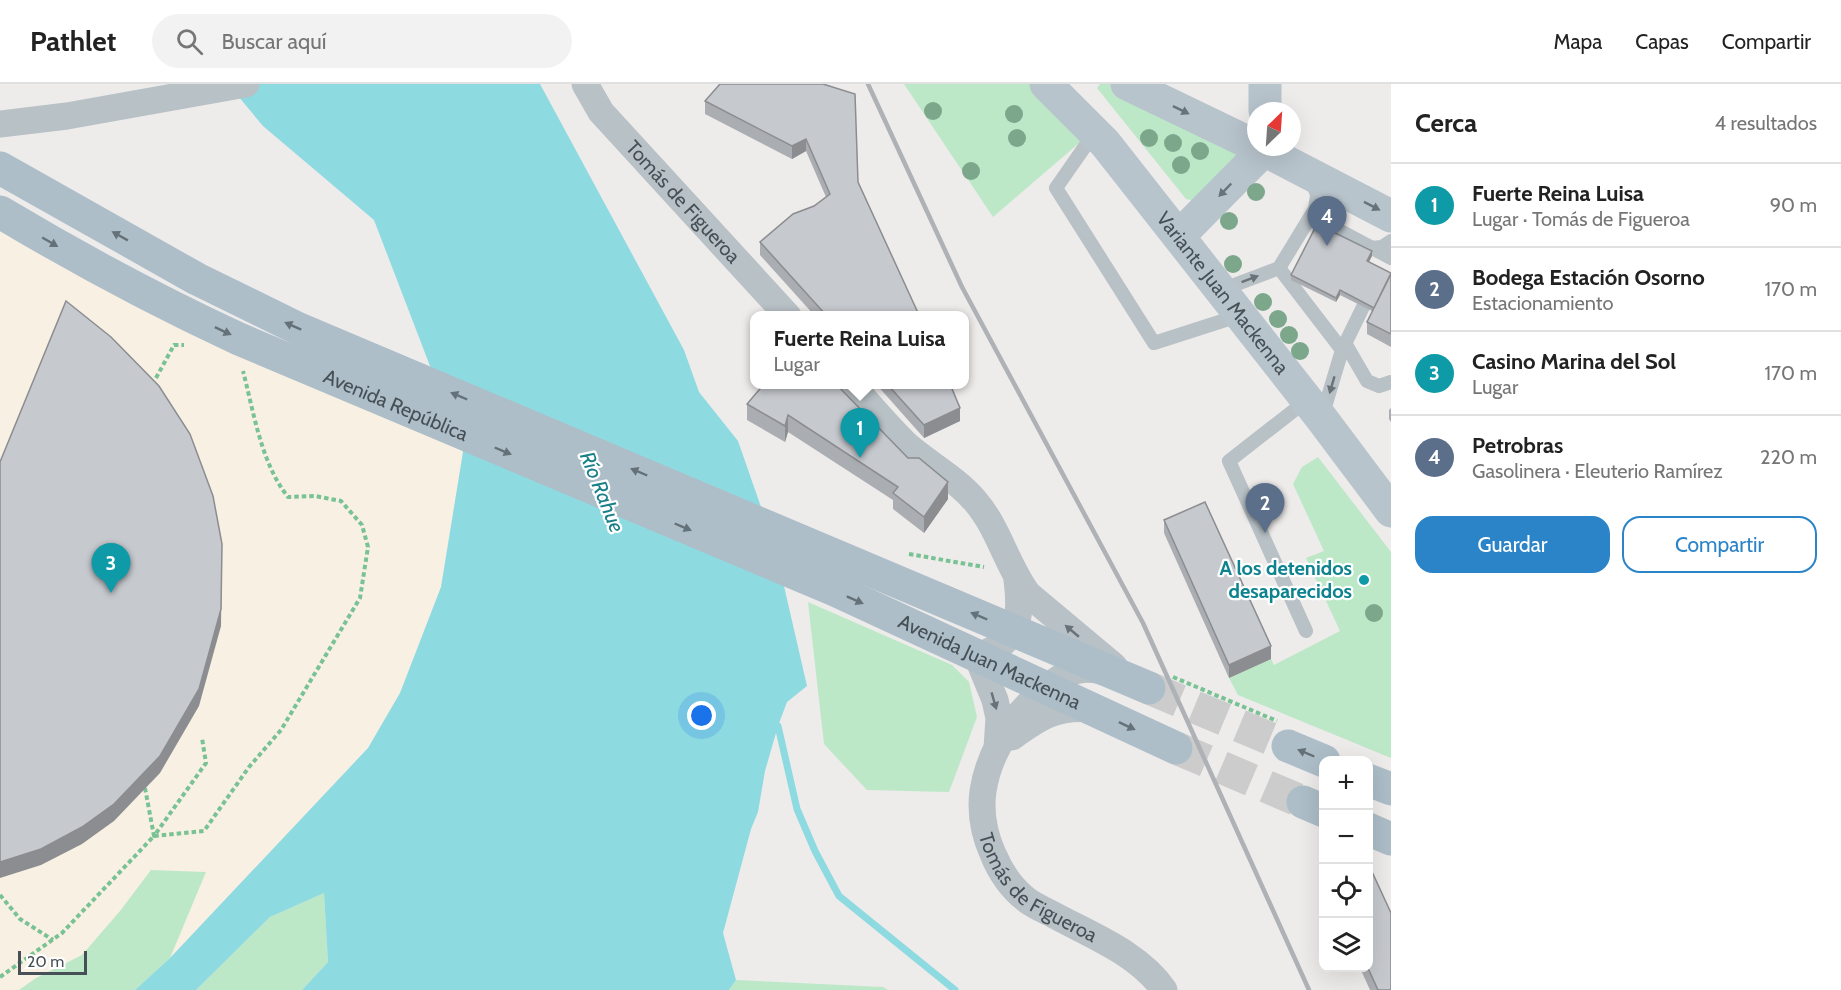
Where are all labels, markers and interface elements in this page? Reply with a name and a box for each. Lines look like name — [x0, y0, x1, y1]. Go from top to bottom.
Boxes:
search box — [152, 14, 572, 68]
text: Pathlet — [30, 24, 116, 58]
icon: search — [173, 25, 206, 58]
text: Buscar aquí — [221, 28, 327, 55]
text: Mapa — [1554, 29, 1602, 54]
text: Capas — [1635, 29, 1689, 54]
text: Compartir — [1722, 29, 1811, 54]
north arrow — [1247, 102, 1301, 156]
one-way arrow — [1172, 105, 1189, 115]
text: Cerca — [1415, 107, 1477, 139]
text: 4 resultados — [1715, 111, 1817, 135]
street label: Tomás de Figueroa — [621, 135, 746, 268]
text: Fuerte Reina Luisa — [1472, 180, 1644, 207]
one-way arrow — [1218, 182, 1232, 197]
text: 1 — [1431, 193, 1438, 217]
text: 90 m — [1770, 193, 1817, 217]
pin: 4 — [1308, 196, 1346, 246]
one-way arrow — [1363, 201, 1380, 211]
street label: Variante Juan Mackenna — [1152, 207, 1294, 379]
text: Lugar · Tomás de Figueroa — [1472, 207, 1690, 231]
one-way arrow — [111, 231, 128, 241]
one-way arrow — [42, 237, 59, 247]
text: Bodega Estación Osorno — [1472, 264, 1705, 291]
one-way arrow — [1241, 274, 1259, 283]
text: 2 — [1429, 277, 1440, 301]
text: 170 m — [1765, 277, 1817, 301]
text: Estacionamiento — [1472, 291, 1613, 315]
popup — [750, 311, 969, 389]
one-way arrow — [284, 321, 302, 331]
text: Fuerte Reina Luisa — [773, 325, 946, 352]
one-way arrow — [215, 327, 232, 336]
text: Casino Marina del Sol — [1472, 348, 1676, 375]
text: Lugar — [773, 352, 820, 376]
text: 3 — [1429, 361, 1440, 385]
text: 170 m — [1765, 361, 1817, 385]
street label: Avenida República — [320, 364, 472, 446]
text: Lugar — [1472, 375, 1518, 399]
one-way arrow — [1327, 376, 1336, 394]
one-way arrow — [450, 391, 468, 401]
pin: 1 — [840, 408, 880, 458]
text: Petrobras — [1472, 432, 1563, 459]
text: 4 — [1428, 445, 1441, 469]
text: 220 m — [1760, 445, 1817, 469]
one-way arrow — [495, 446, 513, 456]
water label: Río Rahue — [575, 448, 630, 536]
text: Gasolinera · Eleuterio Ramírez — [1472, 459, 1723, 483]
one-way arrow — [630, 467, 648, 476]
pin: 2 — [1246, 484, 1284, 533]
button: Guardar — [1415, 516, 1610, 573]
button: Compartir — [1622, 516, 1817, 573]
one-way arrow — [674, 523, 692, 532]
pin: 3 — [92, 544, 130, 593]
place label: A los detenidos desaparecidos — [1219, 556, 1352, 603]
marker: A los detenidos desaparecidos — [1357, 573, 1371, 587]
one-way arrow — [847, 595, 864, 604]
street label: Avenida Juan Mackenna — [895, 609, 1085, 714]
one-way arrow — [970, 611, 988, 621]
one-way arrow — [1064, 625, 1080, 638]
one-way arrow — [990, 692, 999, 710]
your location — [687, 701, 716, 730]
one-way arrow — [1119, 721, 1137, 731]
one-way arrow — [1297, 748, 1315, 757]
map controls — [1319, 756, 1373, 972]
button: + — [1319, 756, 1373, 810]
button: − — [1319, 810, 1373, 864]
street label: Tomás de Figueroa — [974, 830, 1102, 947]
button: locate — [1319, 864, 1373, 918]
button: layers — [1319, 918, 1373, 972]
scale bar — [18, 948, 87, 976]
text: 20 m — [27, 952, 64, 971]

